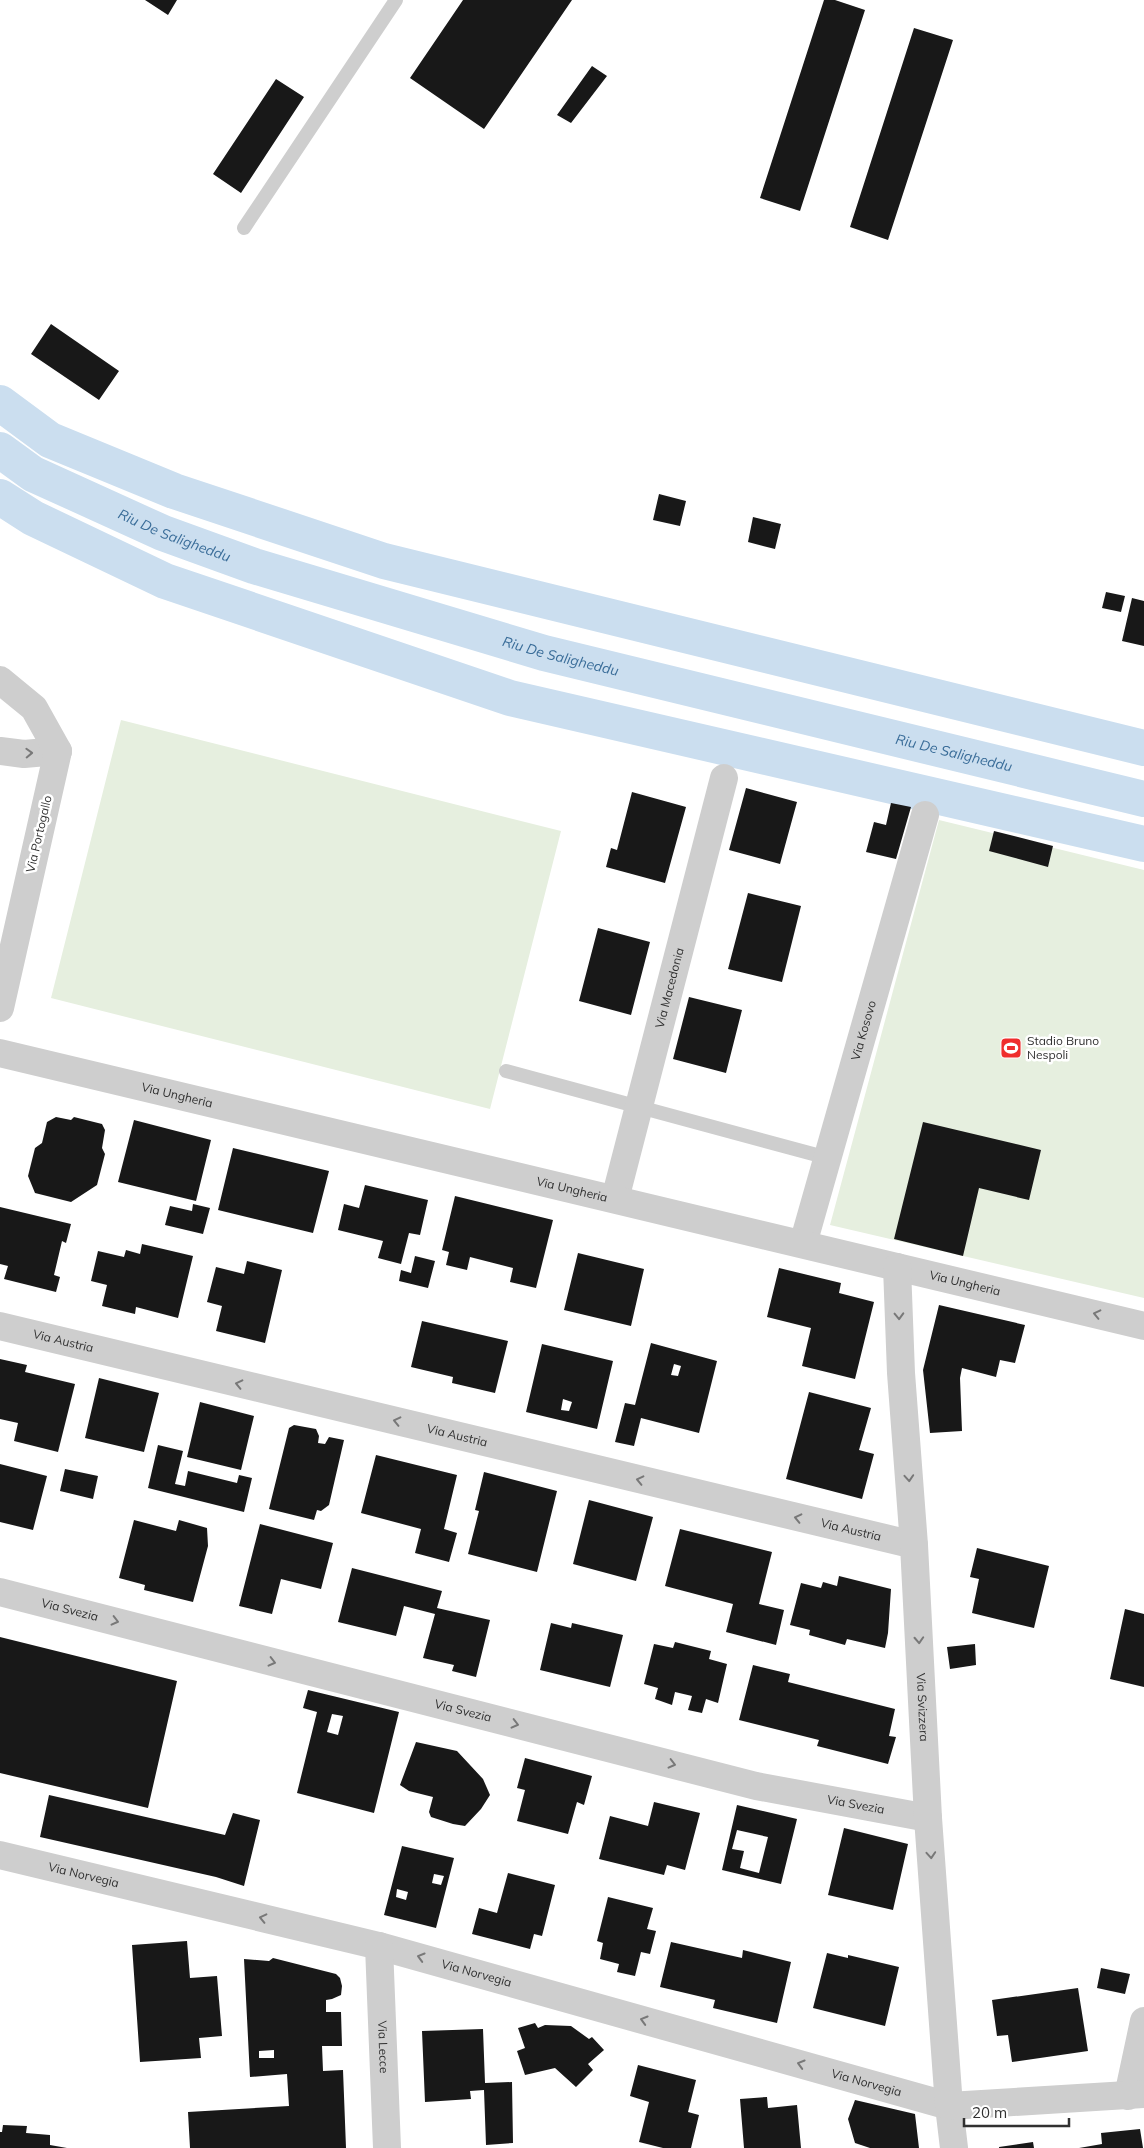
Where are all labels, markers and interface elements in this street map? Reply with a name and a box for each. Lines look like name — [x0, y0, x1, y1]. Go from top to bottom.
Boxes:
water label: Riu De Saligheddu — [115, 505, 233, 566]
water label: Riu De Saligheddu — [500, 632, 621, 680]
water label: Riu De Saligheddu — [894, 730, 1014, 776]
one-way arrow — [25, 748, 33, 759]
street label: Via Portogallo — [22, 794, 55, 874]
street label: Via Macedonia — [652, 946, 687, 1030]
street label: Via Kosovo — [848, 998, 879, 1062]
place label: Stadio Bruno Nespoli — [1027, 1033, 1099, 1062]
sports icon: Stadio Bruno Nespoli — [999, 1036, 1023, 1060]
street label: Via Ungheria — [140, 1079, 214, 1110]
street label: Via Ungheria — [535, 1173, 609, 1205]
street label: Via Ungheria — [928, 1267, 1002, 1299]
one-way arrow — [1092, 1309, 1101, 1320]
one-way arrow — [894, 1312, 904, 1320]
street label: Via Austria — [31, 1326, 95, 1355]
one-way arrow — [236, 1379, 244, 1389]
one-way arrow — [393, 1416, 402, 1427]
street label: Via Austria — [425, 1421, 489, 1450]
one-way arrow — [903, 1474, 914, 1482]
one-way arrow — [636, 1475, 645, 1486]
one-way arrow — [794, 1513, 803, 1524]
street label: Via Austria — [819, 1515, 883, 1544]
street label: Via Svezia — [40, 1595, 100, 1624]
one-way arrow — [110, 1616, 119, 1626]
one-way arrow — [913, 1636, 924, 1644]
one-way arrow — [268, 1656, 277, 1667]
street label: Via Svizzera — [914, 1673, 932, 1742]
street label: Via Svezia — [433, 1696, 493, 1725]
one-way arrow — [510, 1718, 519, 1729]
one-way arrow — [667, 1759, 675, 1769]
street label: Via Svezia — [826, 1791, 886, 1817]
one-way arrow — [925, 1851, 936, 1859]
street label: Via Norvegia — [47, 1859, 121, 1890]
one-way arrow — [259, 1913, 268, 1924]
one-way arrow — [417, 1953, 425, 1963]
street label: Via Norvegia — [440, 1956, 513, 1990]
one-way arrow — [641, 2016, 649, 2026]
street label: Via Lecce — [375, 2020, 392, 2074]
one-way arrow — [797, 2060, 806, 2070]
street label: Via Norvegia — [830, 2065, 903, 2099]
scale bar — [964, 2096, 1069, 2128]
text: 20 m — [972, 2103, 1007, 2122]

